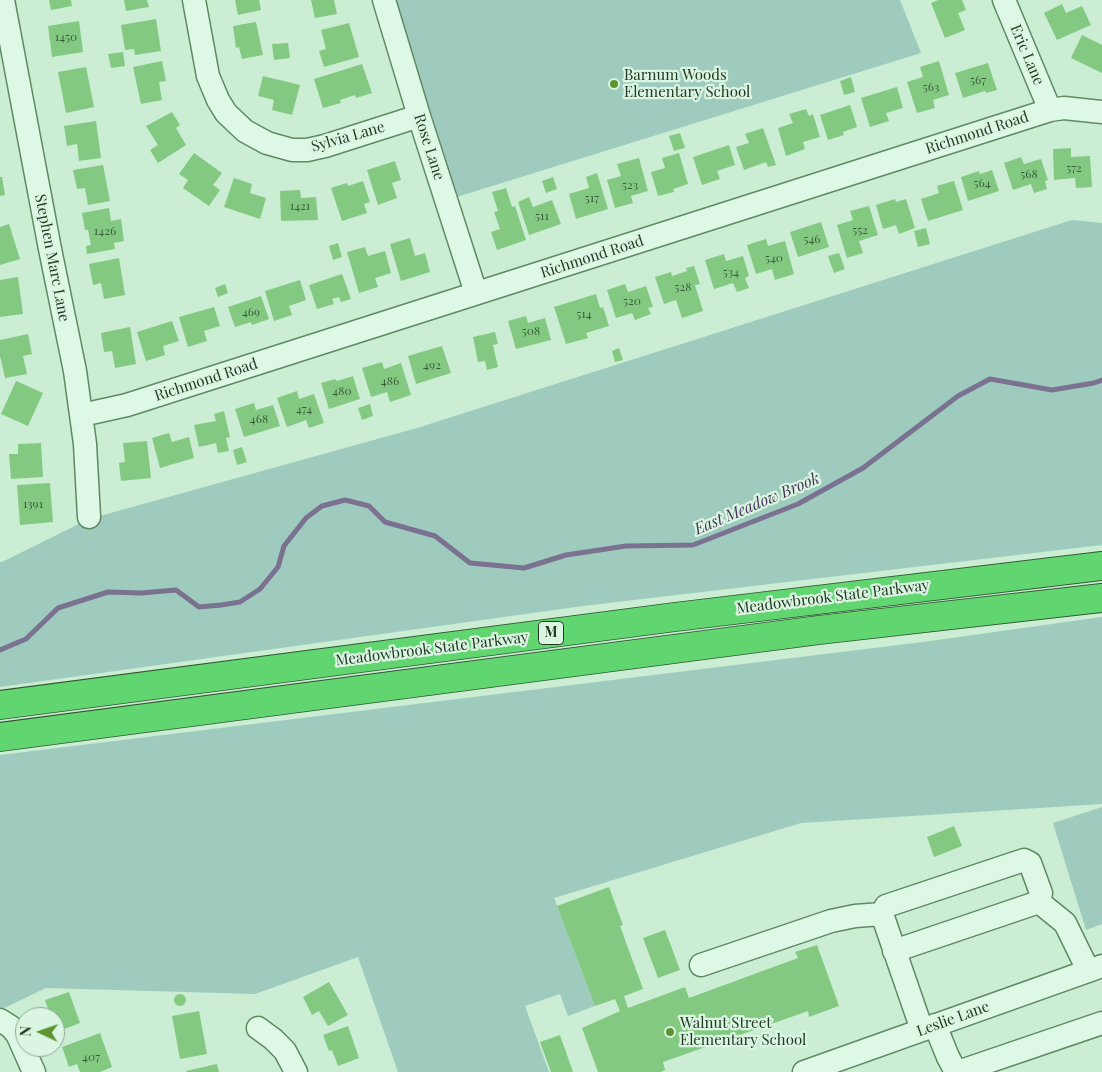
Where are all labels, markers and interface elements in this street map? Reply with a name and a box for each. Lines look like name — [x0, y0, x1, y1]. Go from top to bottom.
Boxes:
street label: Eric Lane — [1006, 22, 1048, 88]
house number: 1450 — [55, 30, 77, 44]
place label: Barnum Woods Elementary School — [624, 66, 750, 101]
house number: 567 — [970, 73, 986, 87]
marker: Barnum Woods Elementary School — [608, 78, 620, 90]
house number: 563 — [923, 80, 939, 94]
street label: Richmond Road — [923, 108, 1031, 158]
street label: Rose Lane — [410, 112, 448, 182]
street label: Sylvia Lane — [309, 118, 387, 156]
house number: 572 — [1066, 161, 1082, 175]
house number: 568 — [1020, 167, 1038, 181]
house number: 564 — [973, 176, 991, 190]
house number: 523 — [622, 178, 638, 192]
house number: 517 — [585, 191, 599, 205]
street label: Stephen Marc Lane — [31, 193, 73, 323]
house number: 1421 — [290, 199, 310, 213]
house number: 511 — [535, 209, 549, 223]
house number: 552 — [852, 223, 868, 237]
house number: 1426 — [94, 224, 116, 238]
street label: Richmond Road — [538, 232, 646, 282]
house number: 546 — [803, 232, 821, 246]
house number: 540 — [765, 251, 783, 265]
house number: 534 — [723, 265, 739, 279]
house number: 528 — [675, 280, 691, 294]
house number: 520 — [623, 294, 641, 308]
house number: 469 — [242, 305, 260, 319]
house number: 514 — [576, 307, 592, 321]
house number: 508 — [522, 324, 540, 338]
street label: Richmond Road — [152, 355, 260, 405]
house number: 492 — [423, 358, 441, 372]
house number: 486 — [381, 374, 399, 388]
house number: 480 — [332, 384, 352, 398]
house number: 474 — [296, 402, 312, 416]
house number: 468 — [250, 412, 268, 426]
water label: East Meadow Brook — [691, 469, 823, 539]
house number: 1391 — [23, 497, 43, 511]
street label: Meadowbrook State Parkway — [736, 576, 930, 618]
road number: M — [538, 622, 564, 644]
street label: Meadowbrook State Parkway — [335, 628, 529, 670]
street label: Leslie Lane — [914, 998, 992, 1040]
north arrow — [15, 1007, 65, 1057]
place label: Walnut Street Elementary School — [680, 1014, 806, 1049]
text: N — [16, 1026, 35, 1037]
marker: Walnut Street Elementary School — [664, 1026, 676, 1038]
house number: 407 — [82, 1050, 100, 1064]

